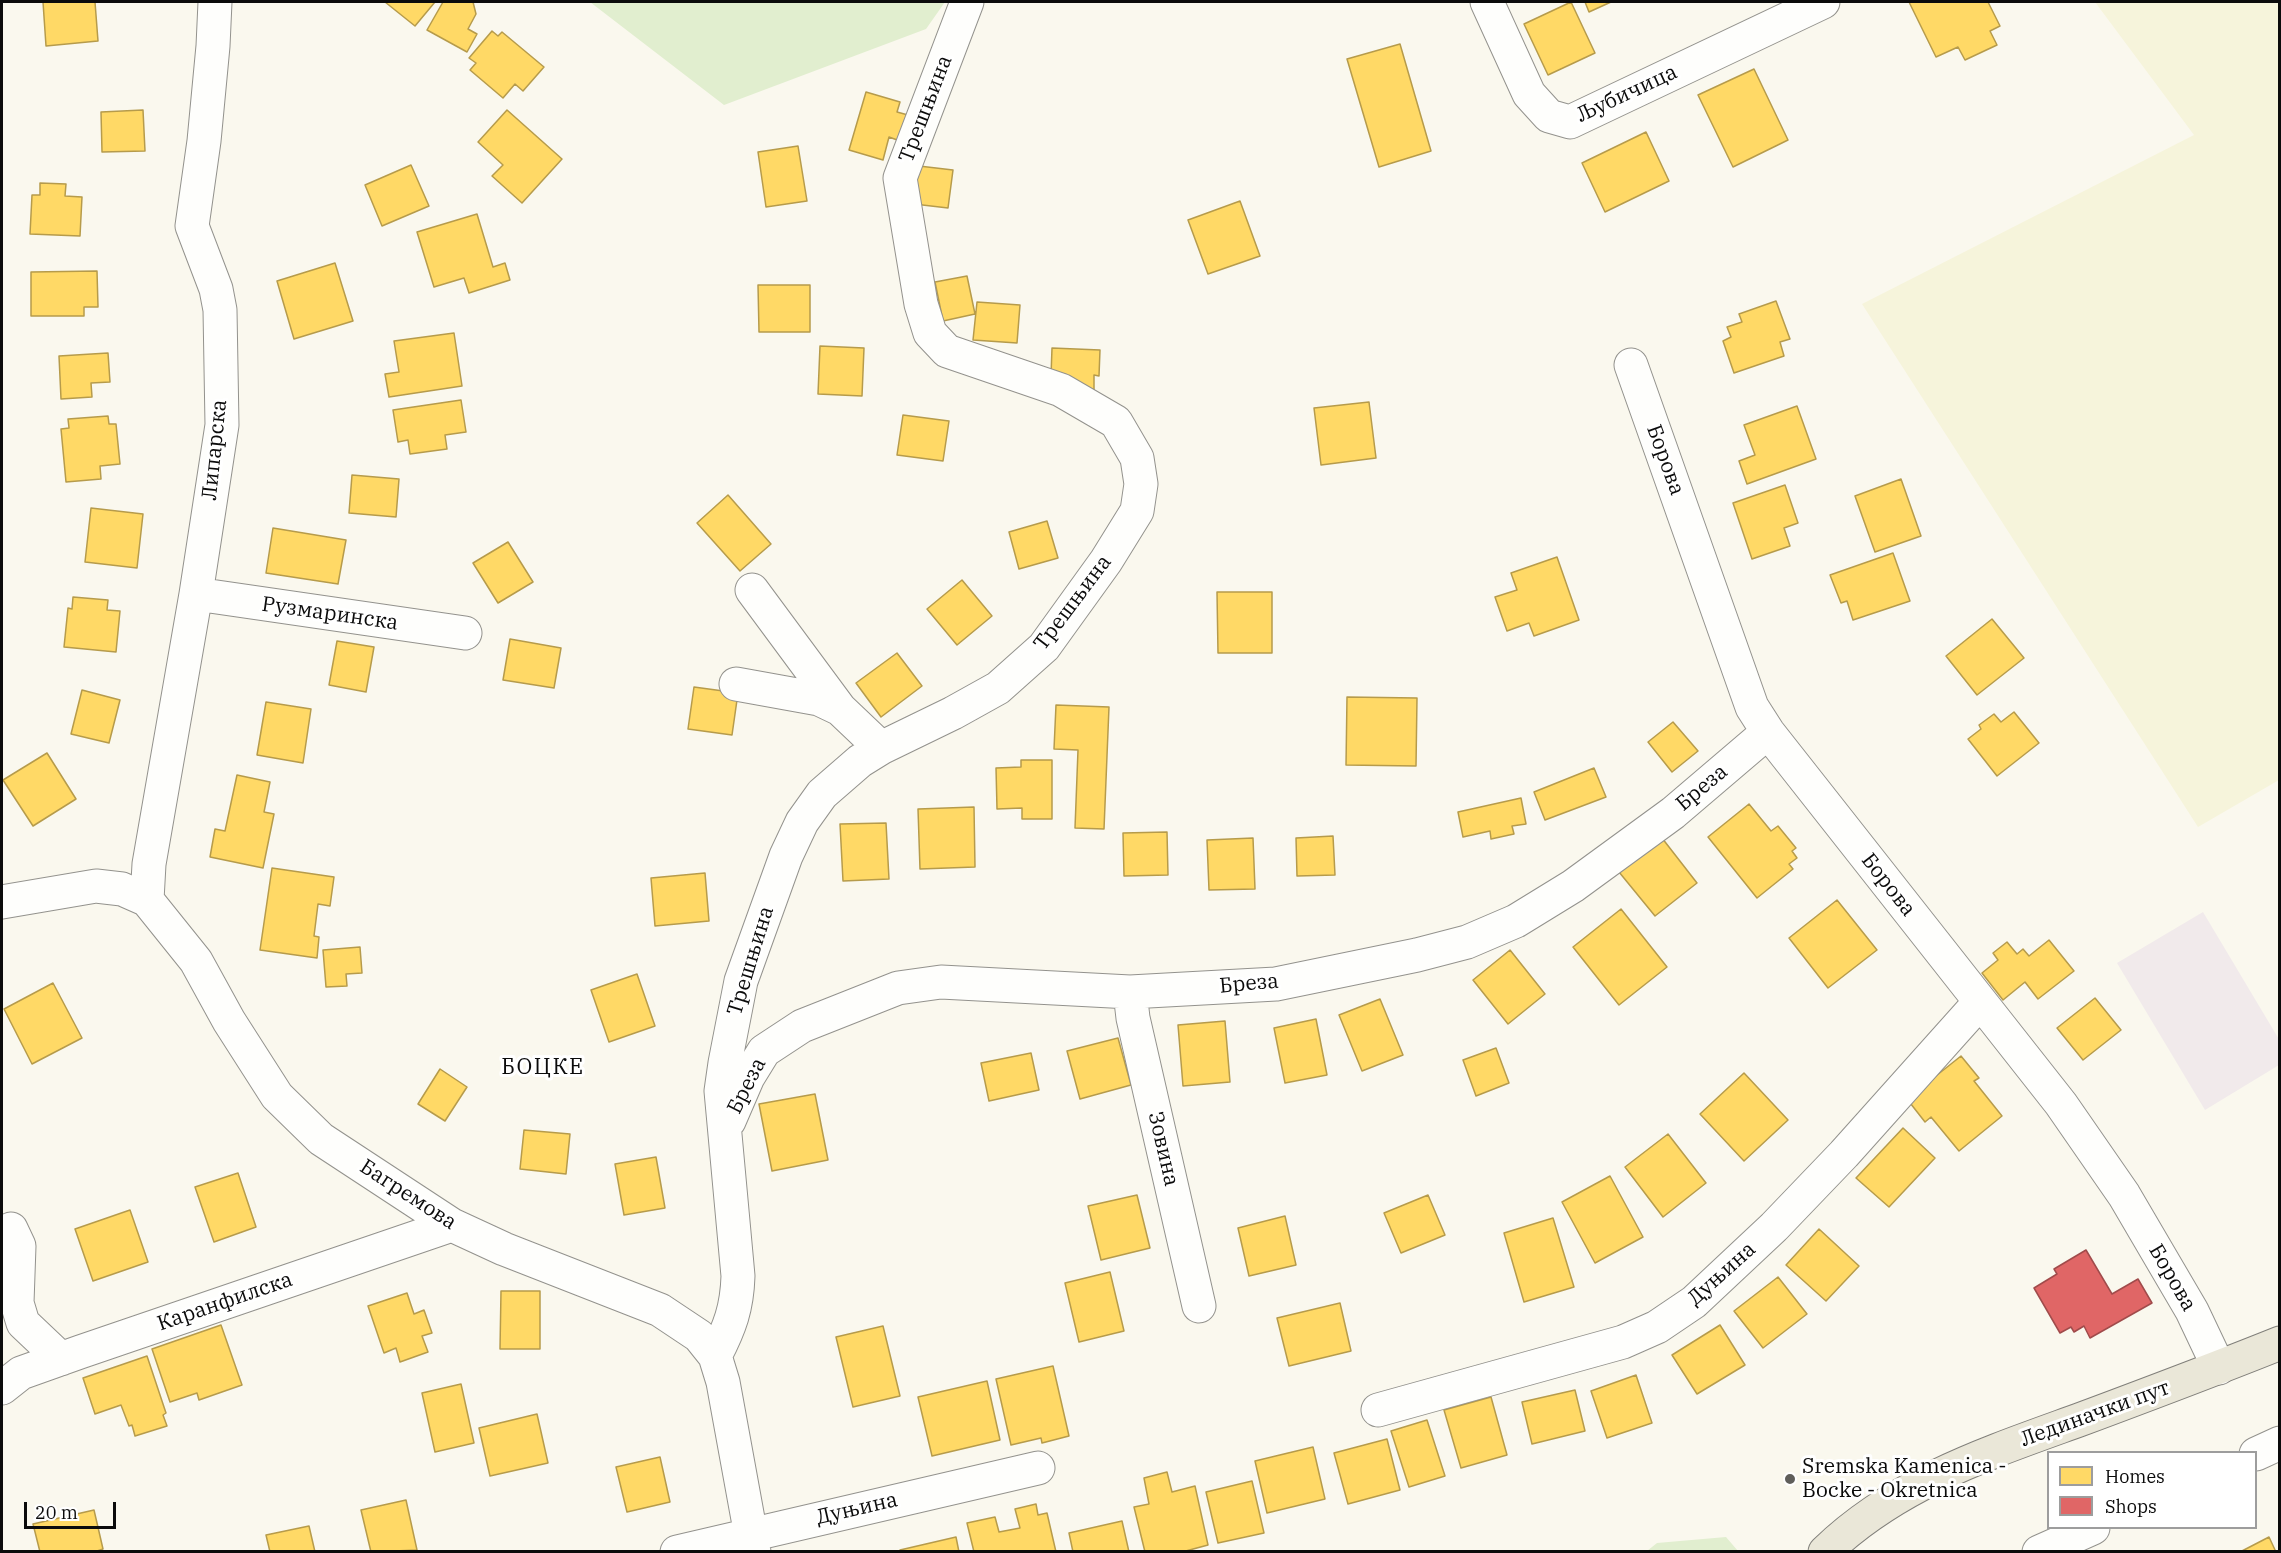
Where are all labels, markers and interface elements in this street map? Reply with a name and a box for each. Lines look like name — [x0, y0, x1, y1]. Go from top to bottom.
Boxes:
street label: Трешњина — [894, 52, 958, 166]
street label: Љубичица — [1573, 60, 1681, 128]
street label: Липарска — [197, 398, 233, 502]
street label: Борова — [1641, 421, 1689, 499]
street label: Трешњина — [1029, 550, 1117, 656]
street label: Рузмаринска — [260, 592, 400, 636]
street label: Бреза — [1671, 759, 1733, 817]
street label: Борова — [1856, 848, 1920, 922]
street label: Трешњина — [722, 903, 780, 1019]
street label: Бреза — [1218, 969, 1280, 999]
street label: Бреза — [722, 1054, 772, 1118]
district label: БОЦКЕ — [501, 1055, 585, 1081]
street label: Зовина — [1142, 1109, 1184, 1189]
street label: Багремова — [355, 1154, 461, 1236]
street label: Дуњина — [1683, 1237, 1761, 1311]
street label: Борова — [2143, 1240, 2201, 1316]
street label: Каранфилска — [154, 1267, 296, 1337]
street label: Лединачки пут — [2017, 1375, 2173, 1453]
legend — [2047, 1451, 2257, 1529]
place label: Sremska Kamenica - Bocke - Okretnica — [1802, 1454, 2006, 1504]
text: Homes — [2105, 1465, 2165, 1488]
marker: Sremska Kamenica - Bocke - Okretnica — [1783, 1472, 1797, 1486]
street label: Дуњина — [814, 1487, 900, 1531]
scale bar — [27, 1490, 118, 1528]
text: Shops — [2105, 1495, 2157, 1518]
text: 20 m — [35, 1501, 78, 1524]

